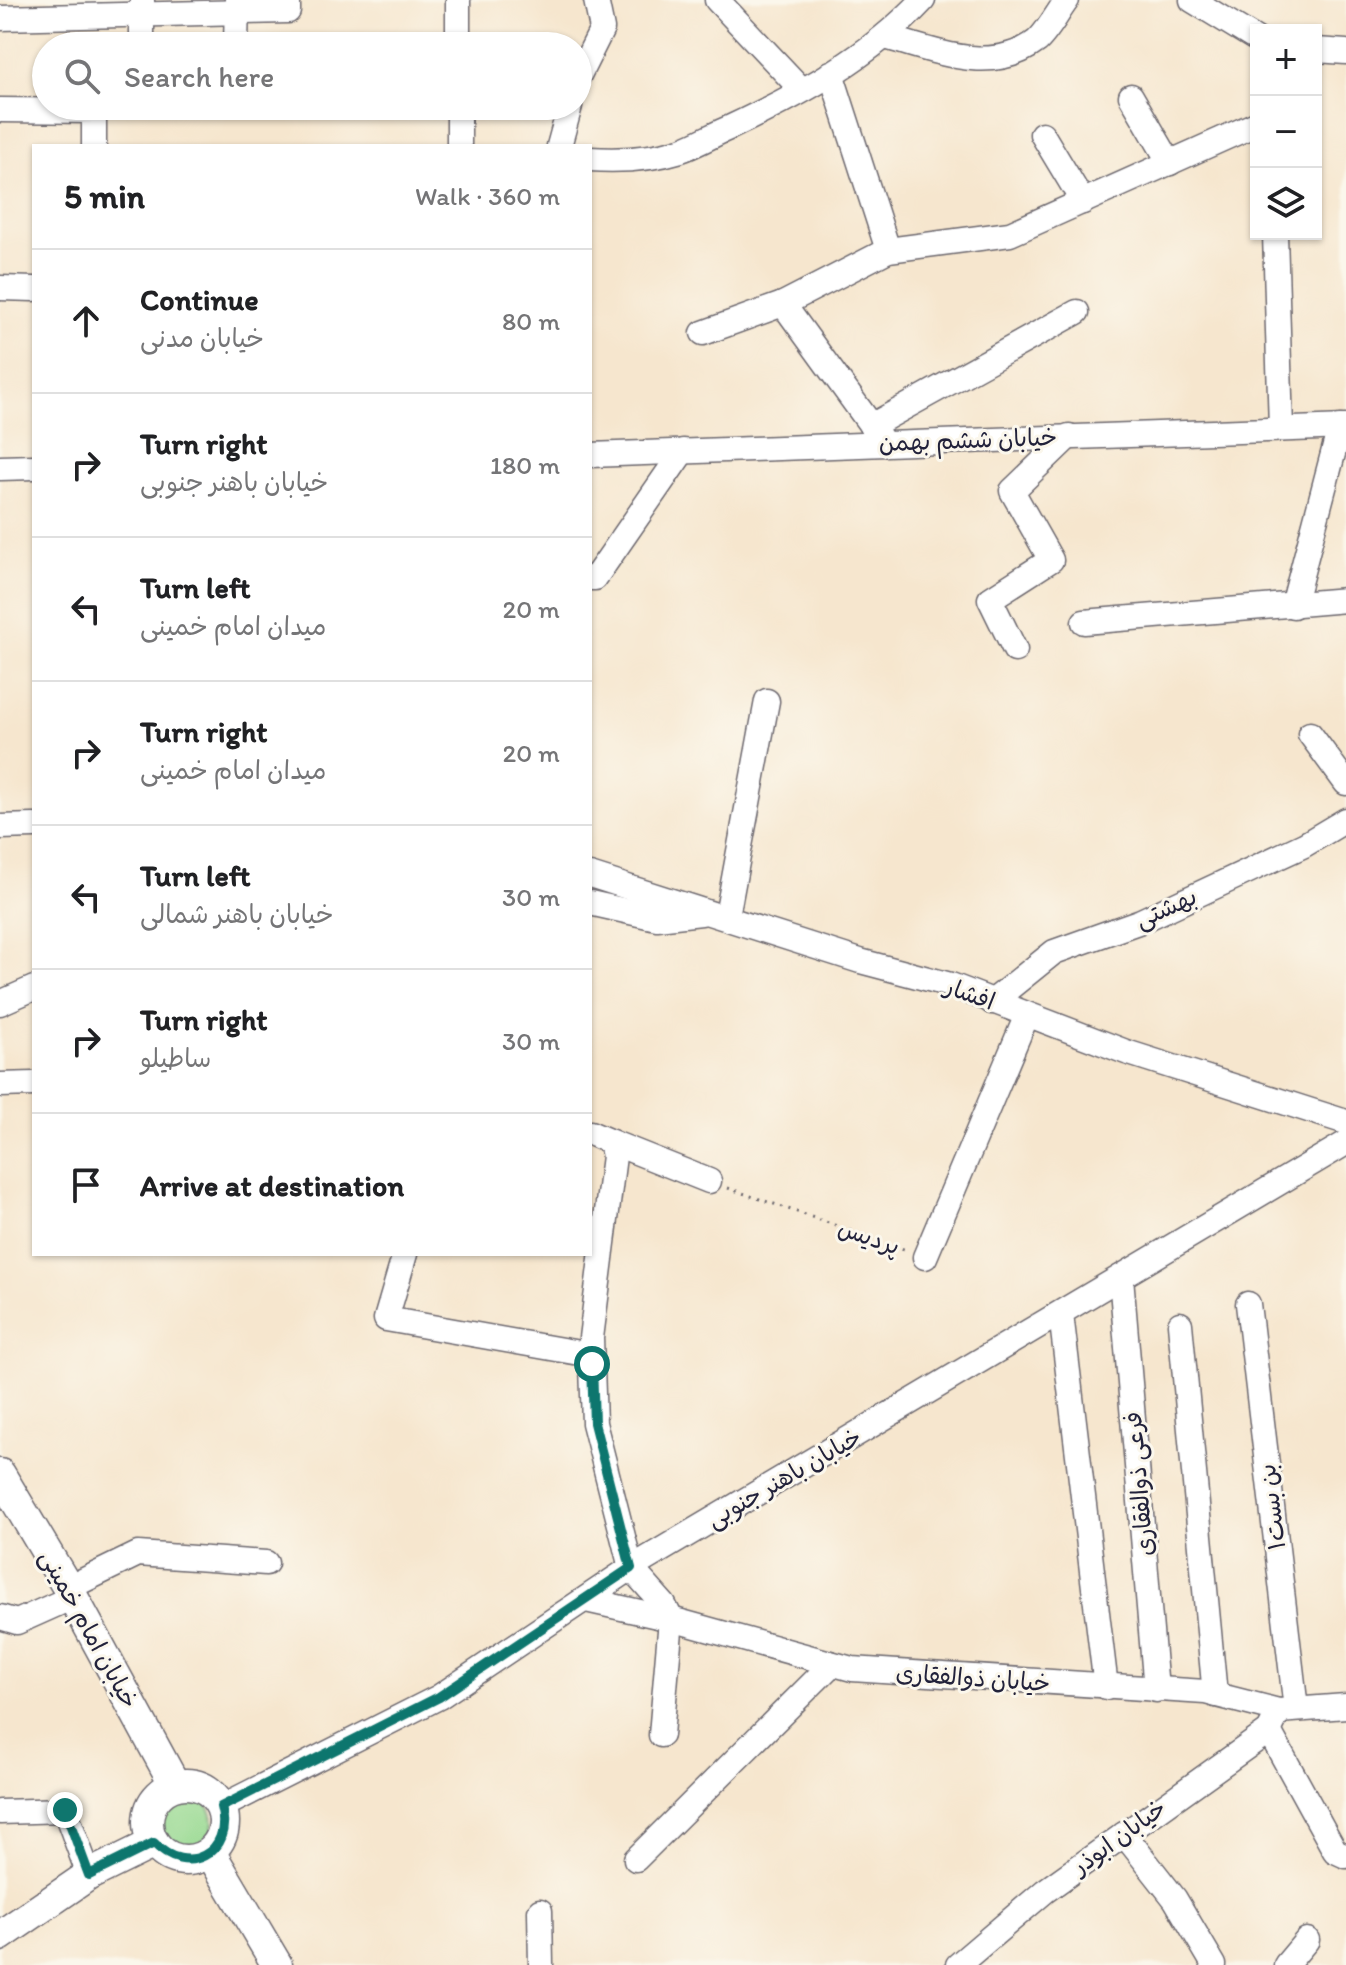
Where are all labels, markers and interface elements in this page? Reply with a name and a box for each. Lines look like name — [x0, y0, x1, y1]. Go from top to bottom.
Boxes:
map controls — [1250, 24, 1322, 240]
button: + — [1250, 24, 1322, 96]
search box — [32, 32, 592, 120]
icon: search — [60, 54, 104, 98]
text: Search here — [124, 58, 274, 95]
button: − — [1250, 96, 1322, 168]
button: layers — [1250, 168, 1322, 240]
text: 5 min — [64, 176, 145, 217]
text: Walk · 360 m — [415, 180, 560, 212]
text: Continue — [140, 281, 259, 318]
icon: ahead — [64, 299, 108, 343]
text: 80 m — [502, 305, 560, 337]
text: خیابان مدنی — [140, 322, 264, 354]
street label: خیابان ششم بهمن — [878, 422, 1058, 461]
text: Turn right — [140, 425, 268, 462]
icon: right — [64, 443, 108, 487]
text: 180 m — [490, 449, 560, 481]
text: خیابان باهنر جنوبی — [140, 466, 328, 498]
text: Turn left — [140, 569, 251, 606]
icon: left — [64, 587, 108, 631]
text: 20 m — [503, 593, 560, 625]
text: میدان امام خمینی — [140, 610, 326, 642]
text: Turn right — [140, 713, 268, 750]
icon: right — [64, 731, 108, 775]
text: 20 m — [503, 737, 560, 769]
text: میدان امام خمینی — [140, 754, 326, 786]
text: Turn left — [140, 857, 251, 894]
icon: left — [64, 875, 108, 919]
text: 30 m — [502, 881, 560, 913]
street label: بهشتی — [1130, 881, 1202, 935]
text: خیابان باهنر شمالی — [140, 898, 334, 930]
street label: افشار — [939, 970, 999, 1016]
text: Turn right — [140, 1001, 268, 1038]
icon: right — [64, 1019, 108, 1063]
text: 30 m — [502, 1025, 560, 1057]
text: ساطیلو — [140, 1042, 211, 1074]
icon: arrive — [64, 1163, 108, 1207]
text: Arrive at destination — [140, 1167, 404, 1204]
street label: پردیس — [834, 1213, 904, 1261]
route start — [574, 1346, 610, 1382]
street label: فرعی ذوالفقاری — [1118, 1410, 1160, 1558]
street label: خیابان باهنر جنوبی — [701, 1422, 867, 1535]
street label: بن بست۱ — [1252, 1462, 1291, 1552]
street label: خیابان امام خمینی — [30, 1544, 145, 1715]
street label: خیابان ذوالفقاری — [895, 1658, 1051, 1697]
route end — [47, 1792, 83, 1828]
street label: خیابان ابوذر — [1064, 1793, 1172, 1882]

